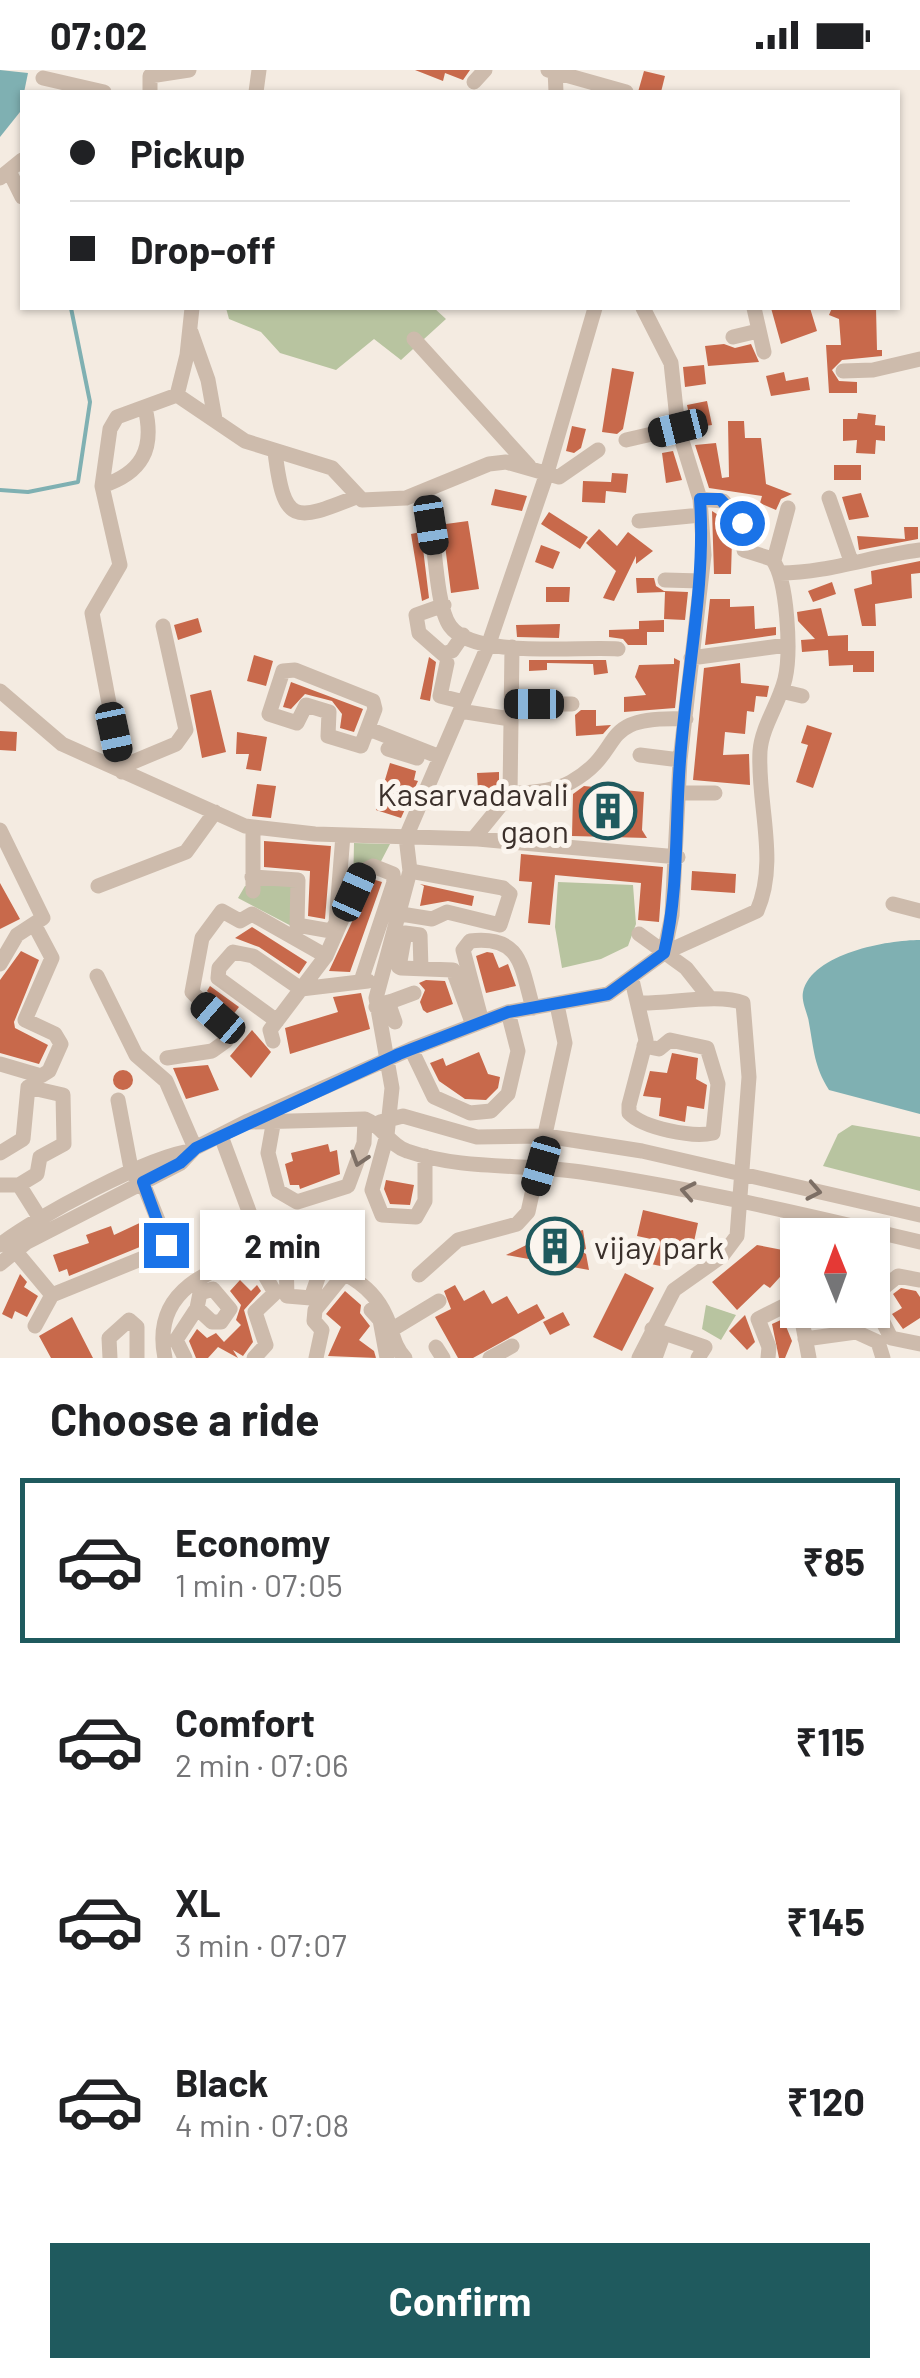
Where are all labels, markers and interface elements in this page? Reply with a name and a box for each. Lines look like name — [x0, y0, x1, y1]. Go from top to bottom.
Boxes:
text: 07:02 — [50, 12, 147, 58]
text: Pickup — [130, 130, 245, 176]
text: Drop-off — [130, 226, 276, 272]
car — [645, 406, 711, 450]
car — [411, 493, 451, 557]
route start — [720, 501, 765, 546]
car — [504, 689, 564, 719]
car — [93, 700, 135, 764]
place label: Kasarvadavali gaon — [377, 774, 569, 849]
building icon: Kasarvadavali gaon — [578, 781, 638, 841]
car — [328, 858, 380, 926]
car — [186, 987, 250, 1049]
car — [518, 1133, 564, 1199]
one-way arrow — [350, 1149, 371, 1166]
one-way arrow — [805, 1180, 822, 1201]
one-way arrow — [680, 1181, 697, 1202]
callout: 2 min — [201, 1210, 366, 1280]
building icon: vijay park — [525, 1216, 585, 1276]
north arrow — [780, 1218, 890, 1328]
map controls — [780, 1218, 890, 1328]
route end — [144, 1223, 189, 1268]
text: 2 min — [244, 1226, 321, 1264]
place label: vijay park — [594, 1227, 724, 1265]
text: Choose a ride — [50, 1391, 320, 1445]
icon: car — [55, 1516, 145, 1606]
text: Economy — [175, 1519, 330, 1565]
text: ₹85 — [802, 1538, 865, 1584]
text: 1 min · 07:05 — [175, 1565, 343, 1603]
icon: car — [55, 1696, 145, 1786]
text: Comfort — [175, 1699, 315, 1745]
text: ₹115 — [796, 1718, 865, 1764]
text: 2 min · 07:06 — [175, 1745, 349, 1783]
icon: car — [55, 1876, 145, 1966]
text: XL — [175, 1879, 221, 1925]
text: ₹145 — [786, 1898, 865, 1944]
text: 3 min · 07:07 — [175, 1925, 347, 1963]
icon: car — [55, 2056, 145, 2146]
text: Black — [175, 2059, 269, 2105]
text: ₹120 — [787, 2078, 865, 2124]
text: 4 min · 07:08 — [175, 2105, 349, 2143]
button: Confirm — [50, 2243, 870, 2358]

